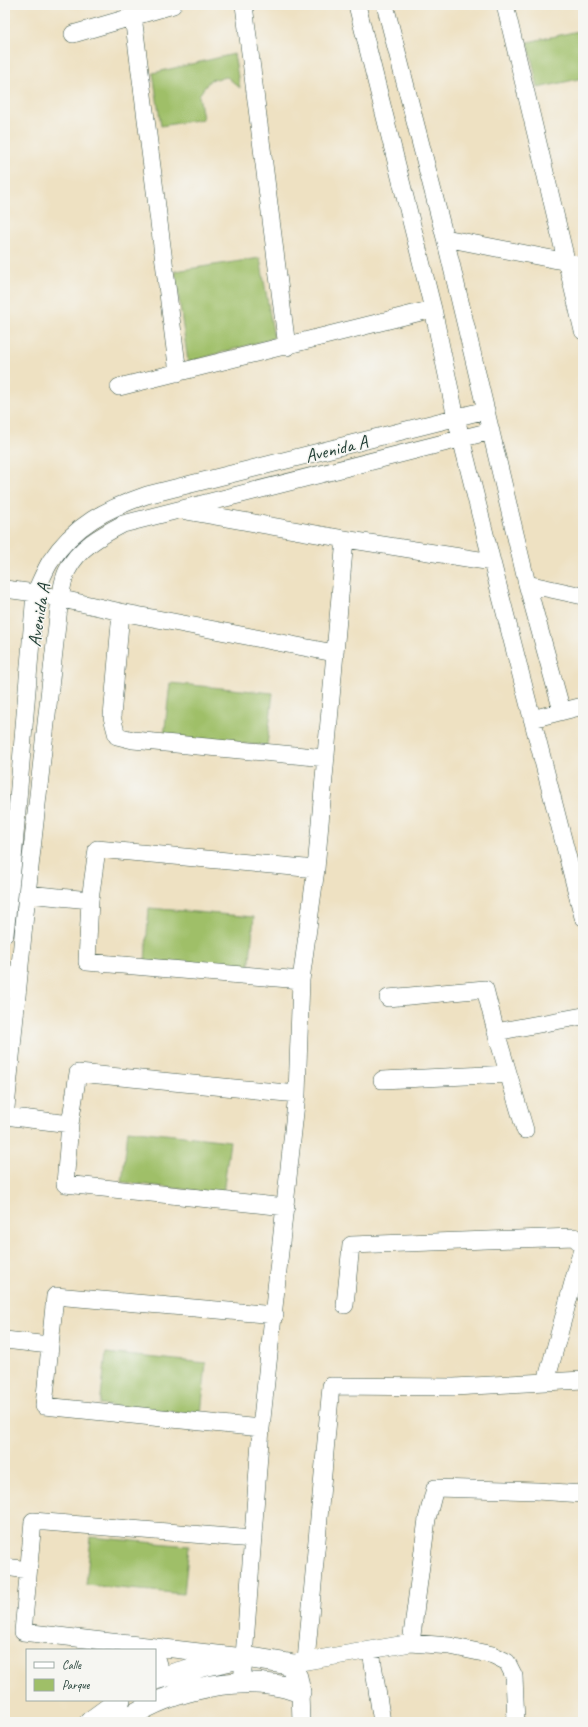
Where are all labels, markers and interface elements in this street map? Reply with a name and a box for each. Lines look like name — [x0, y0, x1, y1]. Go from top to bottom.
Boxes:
street label: Avenida A — [303, 429, 371, 468]
street label: Avenida A — [22, 581, 56, 648]
legend — [26, 1649, 156, 1701]
text: Calle — [62, 1657, 82, 1673]
text: Parque — [62, 1677, 91, 1693]

